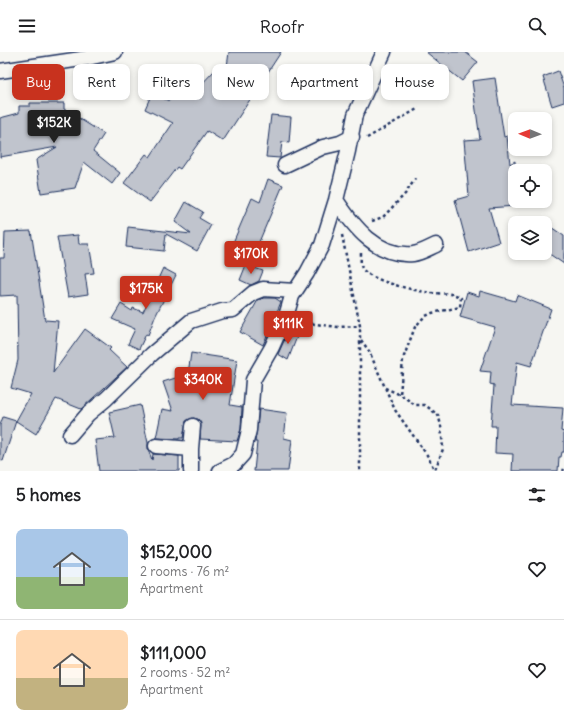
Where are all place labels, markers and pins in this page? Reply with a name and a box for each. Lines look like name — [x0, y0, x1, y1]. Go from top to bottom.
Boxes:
pin: $152K — [26, 110, 82, 144]
pin: $170K — [223, 241, 279, 275]
pin: $175K — [118, 276, 174, 310]
pin: $111K — [260, 311, 316, 345]
pin: $340K — [175, 367, 231, 401]

